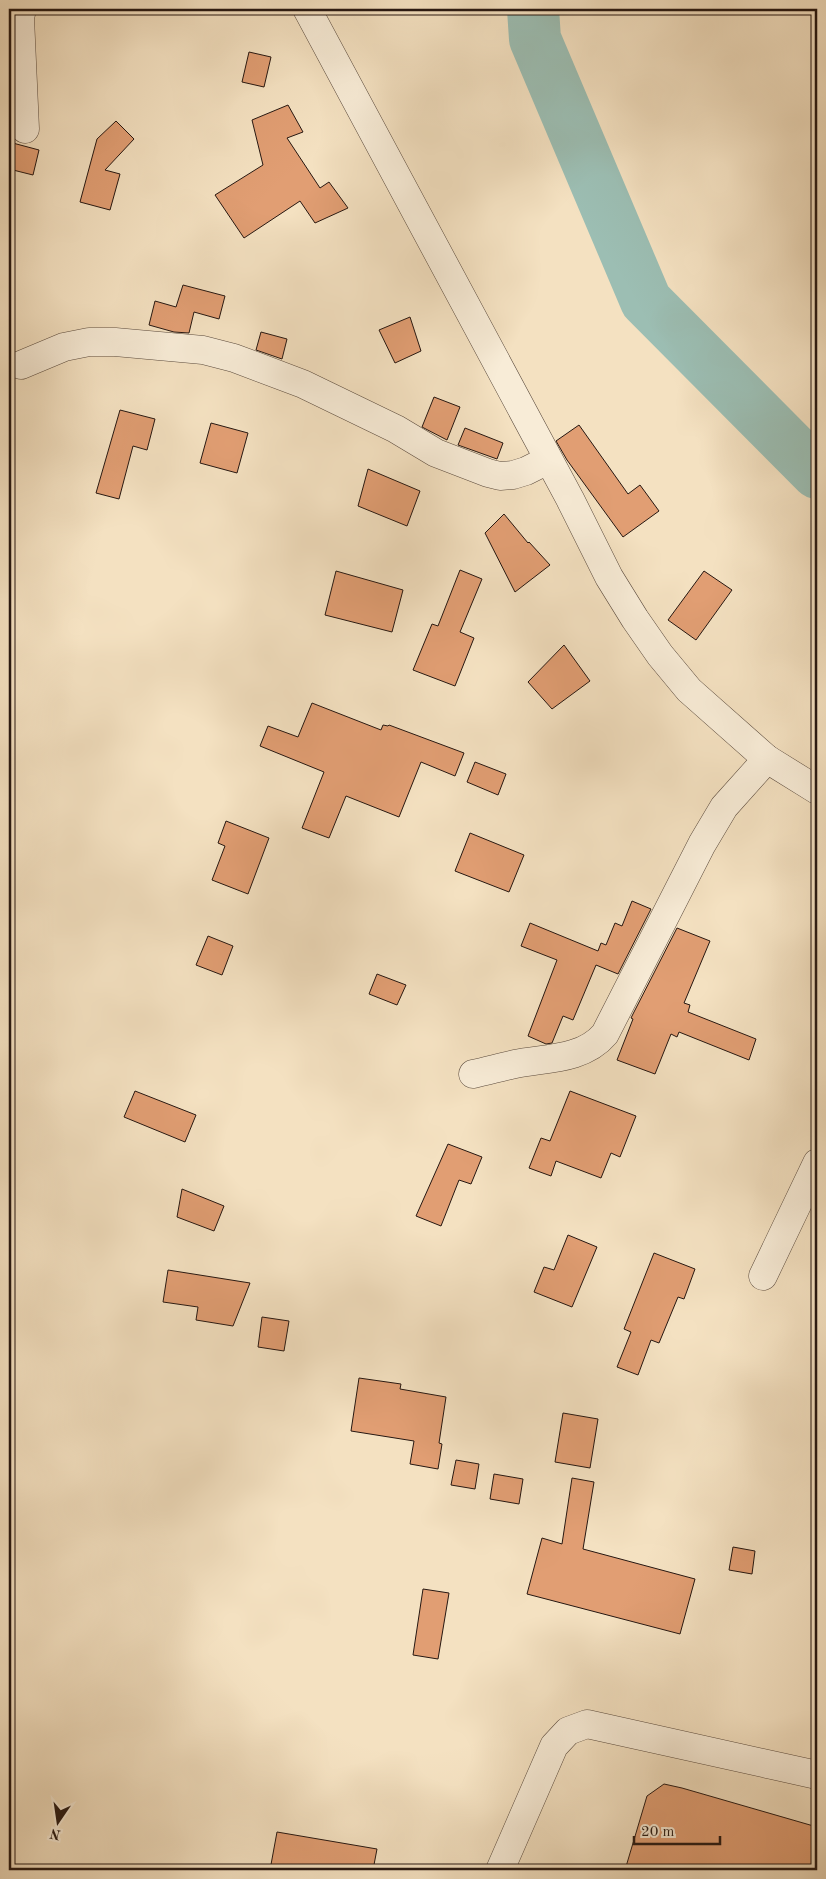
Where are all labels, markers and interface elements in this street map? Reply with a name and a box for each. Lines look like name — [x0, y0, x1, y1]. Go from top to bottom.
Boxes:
north arrow — [32, 1796, 82, 1846]
scale bar — [634, 1814, 720, 1846]
text: 20 m — [641, 1825, 675, 1840]
text: N — [48, 1826, 62, 1842]

